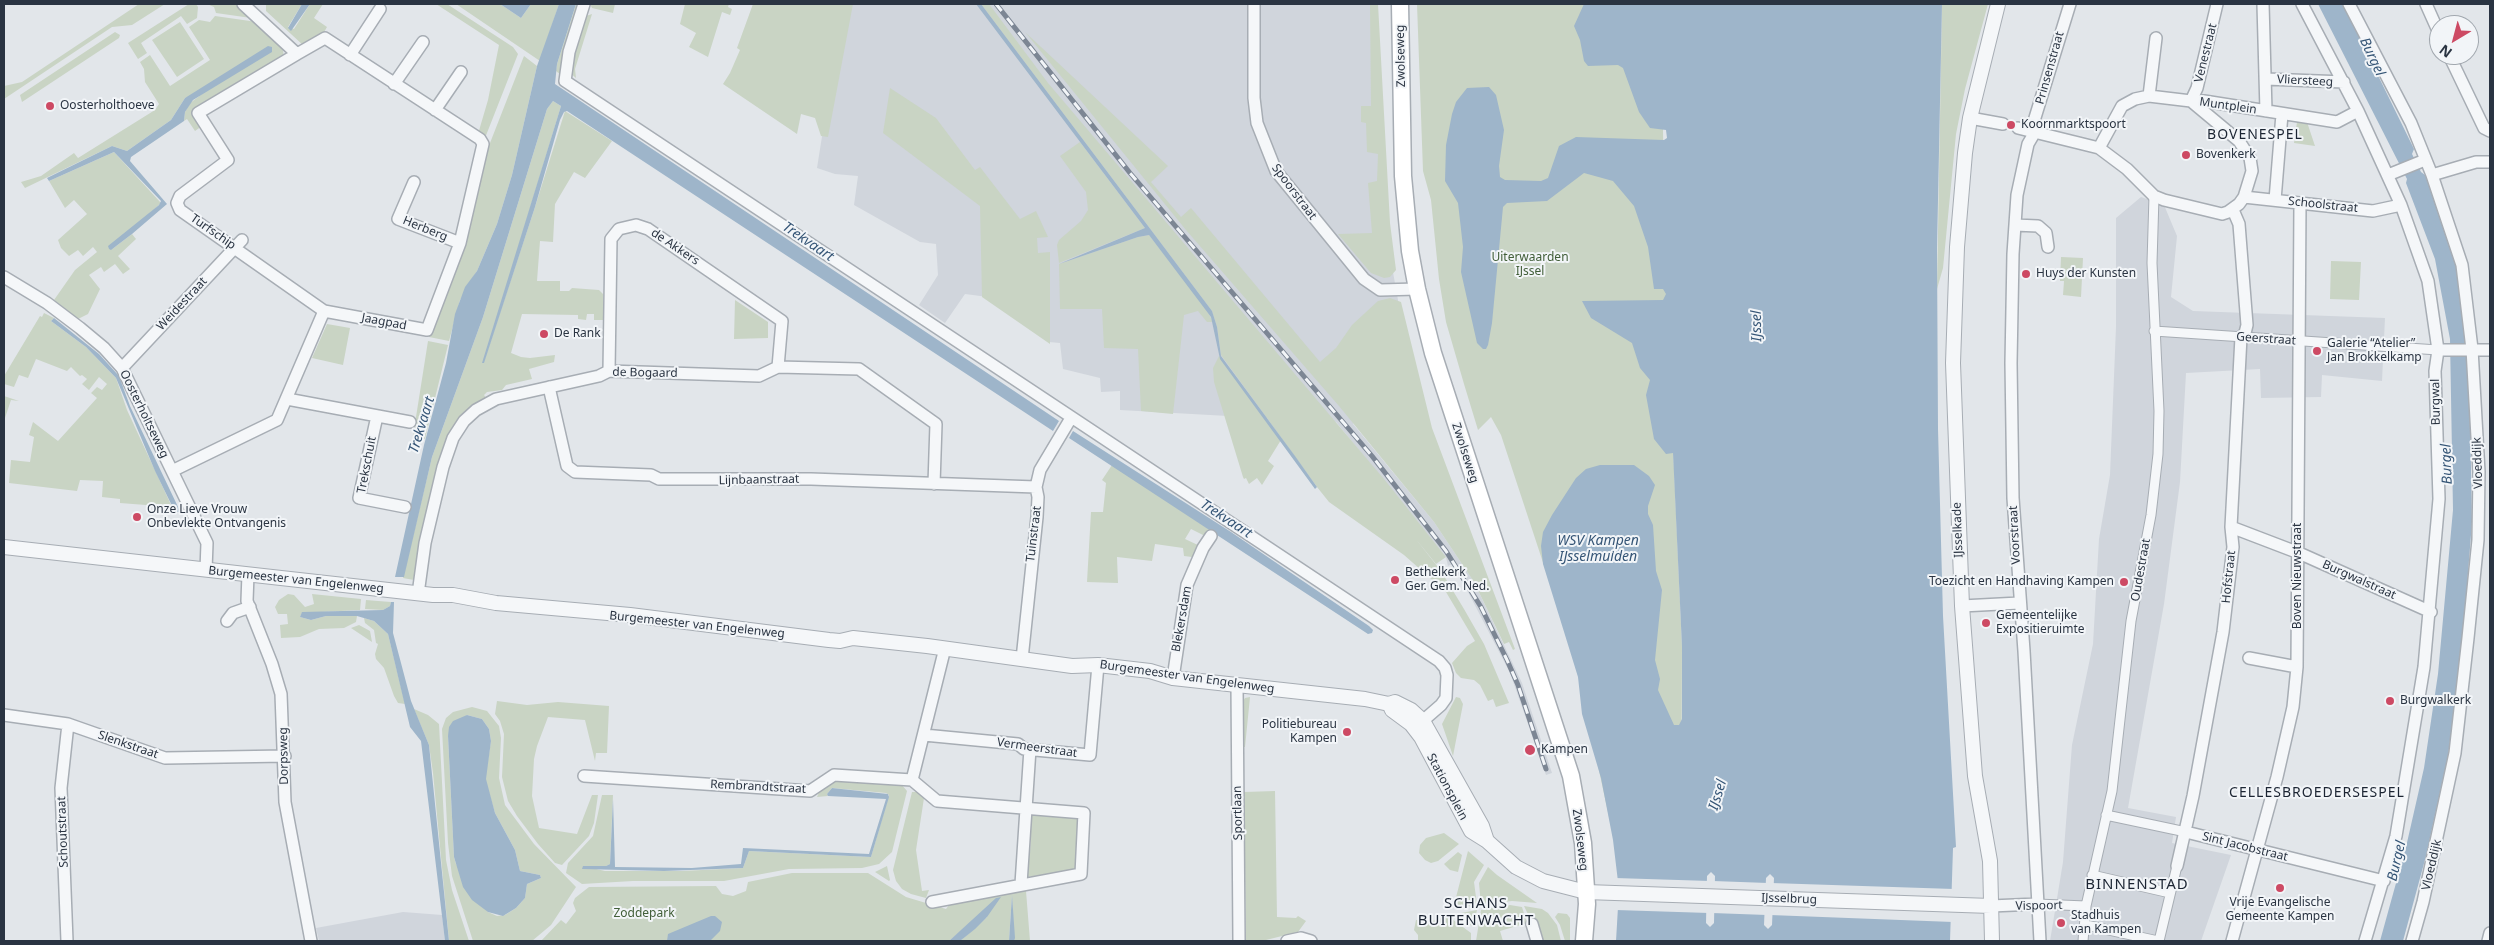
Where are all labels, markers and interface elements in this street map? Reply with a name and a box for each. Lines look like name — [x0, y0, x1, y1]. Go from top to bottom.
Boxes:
north arrow — [2429, 15, 2479, 65]
street label: Venestraat — [2192, 22, 2220, 84]
street label: Zwolseweg — [1393, 25, 1409, 87]
street label: Prinsenstraat — [2033, 30, 2067, 106]
water label: Burgel — [2356, 35, 2388, 79]
text: N — [2435, 41, 2456, 63]
street label: Vliersteeg — [2277, 72, 2333, 90]
street label: Muntplein — [2198, 95, 2258, 117]
place label: Oosterholthoeve — [60, 99, 155, 113]
marker: Oosterholthoeve — [44, 100, 56, 112]
place label: Koornmarktspoort — [2021, 118, 2126, 132]
marker: Koornmarktspoort — [2005, 119, 2017, 131]
district label: BOVENESPEL — [2206, 127, 2304, 143]
place label: Bovenkerk — [2196, 148, 2256, 162]
marker: Bovenkerk — [2180, 149, 2192, 161]
street label: Spoorstraat — [1268, 161, 1320, 223]
street label: Schoolstraat — [2287, 194, 2359, 216]
street label: Turfschip — [188, 211, 238, 253]
street label: Herberg — [401, 214, 449, 244]
water label: Trekvaart — [779, 219, 837, 265]
street label: de Akkers — [648, 226, 702, 268]
park label: Uiterwaarden IJssel — [1491, 251, 1569, 279]
place label: Huys der Kunsten — [2036, 267, 2136, 281]
marker: Huys der Kunsten — [2020, 268, 2032, 280]
street label: Weidestraat — [154, 274, 210, 334]
water label: IJssel — [1748, 310, 1766, 342]
street label: Jaagpad — [360, 311, 408, 333]
place label: De Rank — [554, 327, 601, 341]
marker: De Rank — [538, 328, 550, 340]
street label: Geerstraat — [2236, 330, 2296, 348]
place label: Galerie “Atelier” Jan Brokkelkamp — [2327, 337, 2422, 365]
marker: Galerie “Atelier” Jan Brokkelkamp — [2311, 345, 2323, 357]
street label: de Bogaard — [612, 365, 678, 381]
street label: Oosterholtseweg — [116, 368, 172, 460]
street label: Burgwal — [2428, 379, 2444, 425]
water label: Trekvaart — [405, 395, 439, 455]
street label: Zwolseweg — [1448, 421, 1482, 485]
street label: Trekschuit — [354, 435, 380, 495]
street label: Vloeddijk — [2470, 437, 2486, 489]
water label: Burgel — [2438, 443, 2456, 485]
street label: Lijnbaanstraat — [719, 472, 799, 488]
water label: Trekvaart — [1197, 496, 1255, 542]
street label: IJsselkade — [1950, 502, 1966, 558]
place label: Onze Lieve Vrouw Onbevlekte Ontvangenis — [147, 503, 286, 531]
street label: Tuinstraat — [1023, 505, 1045, 563]
street label: Voorstraat — [2006, 505, 2024, 565]
marker: Onze Lieve Vrouw Onbevlekte Ontvangenis — [131, 511, 143, 523]
street label: Boven Nieuwstraat — [2291, 523, 2305, 629]
water label: WSV Kampen IJsselmuiden — [1557, 533, 1639, 566]
street label: Oudestraat — [2128, 537, 2154, 603]
street label: Hofstraat — [2219, 550, 2239, 604]
street label: Burgwalstraat — [2320, 557, 2398, 603]
street label: Burgemeester van Engelenweg — [208, 564, 384, 596]
place label: Bethelkerk Ger. Gem. Ned. — [1405, 566, 1489, 594]
marker: Bethelkerk Ger. Gem. Ned. — [1389, 574, 1401, 586]
place label: Toezicht en Handhaving Kampen — [1929, 575, 2114, 589]
marker: Toezicht en Handhaving Kampen — [2118, 576, 2130, 588]
street label: Blekersdam — [1169, 585, 1195, 653]
street label: Burgemeester van Engelenweg — [609, 609, 785, 641]
place label: Gemeentelijke Expositieruimte — [1996, 609, 2084, 637]
marker: Gemeentelijke Expositieruimte — [1980, 617, 1992, 629]
street label: Burgemeester van Engelenweg — [1099, 658, 1275, 696]
place label: Burgwalkerk — [2400, 694, 2471, 708]
marker: Burgwalkerk — [2384, 695, 2396, 707]
place label: Politiebureau Kampen — [1262, 718, 1337, 746]
marker: Politiebureau Kampen — [1341, 726, 1353, 738]
street label: Dorpsweg — [276, 727, 292, 785]
street label: Slenkstraat — [96, 728, 160, 762]
street label: Vermeerstraat — [996, 735, 1078, 761]
marker: Kampen — [1523, 743, 1537, 757]
place label: Kampen — [1541, 743, 1588, 757]
street label: Stationsplein — [1423, 751, 1471, 823]
street label: Rembrandtstraat — [710, 777, 806, 797]
water label: IJssel — [1705, 778, 1731, 812]
district label: CELLESBROEDERSESPEL — [2227, 785, 2407, 801]
street label: Sportlaan — [1230, 786, 1246, 840]
street label: Schoutstraat — [55, 796, 71, 868]
street label: Zwolseweg — [1569, 808, 1591, 872]
street label: Sint Jacobstraat — [2201, 829, 2289, 865]
street label: Vloeddijk — [2419, 838, 2445, 892]
water label: Burgel — [2384, 839, 2410, 883]
district label: BINNENSTAD — [2084, 876, 2190, 894]
marker: Vrije Evangelische Gemeente Kampen — [2274, 882, 2286, 894]
street label: IJsselbrug — [1761, 891, 1817, 907]
district label: SCHANS BUITENWACHT — [1416, 895, 1536, 930]
place label: Vrije Evangelische Gemeente Kampen — [2226, 896, 2334, 924]
street label: Vispoort — [2015, 898, 2063, 914]
park label: Zoddepark — [613, 907, 675, 921]
place label: Stadhuis van Kampen — [2071, 909, 2141, 937]
marker: Stadhuis van Kampen — [2055, 917, 2067, 929]

